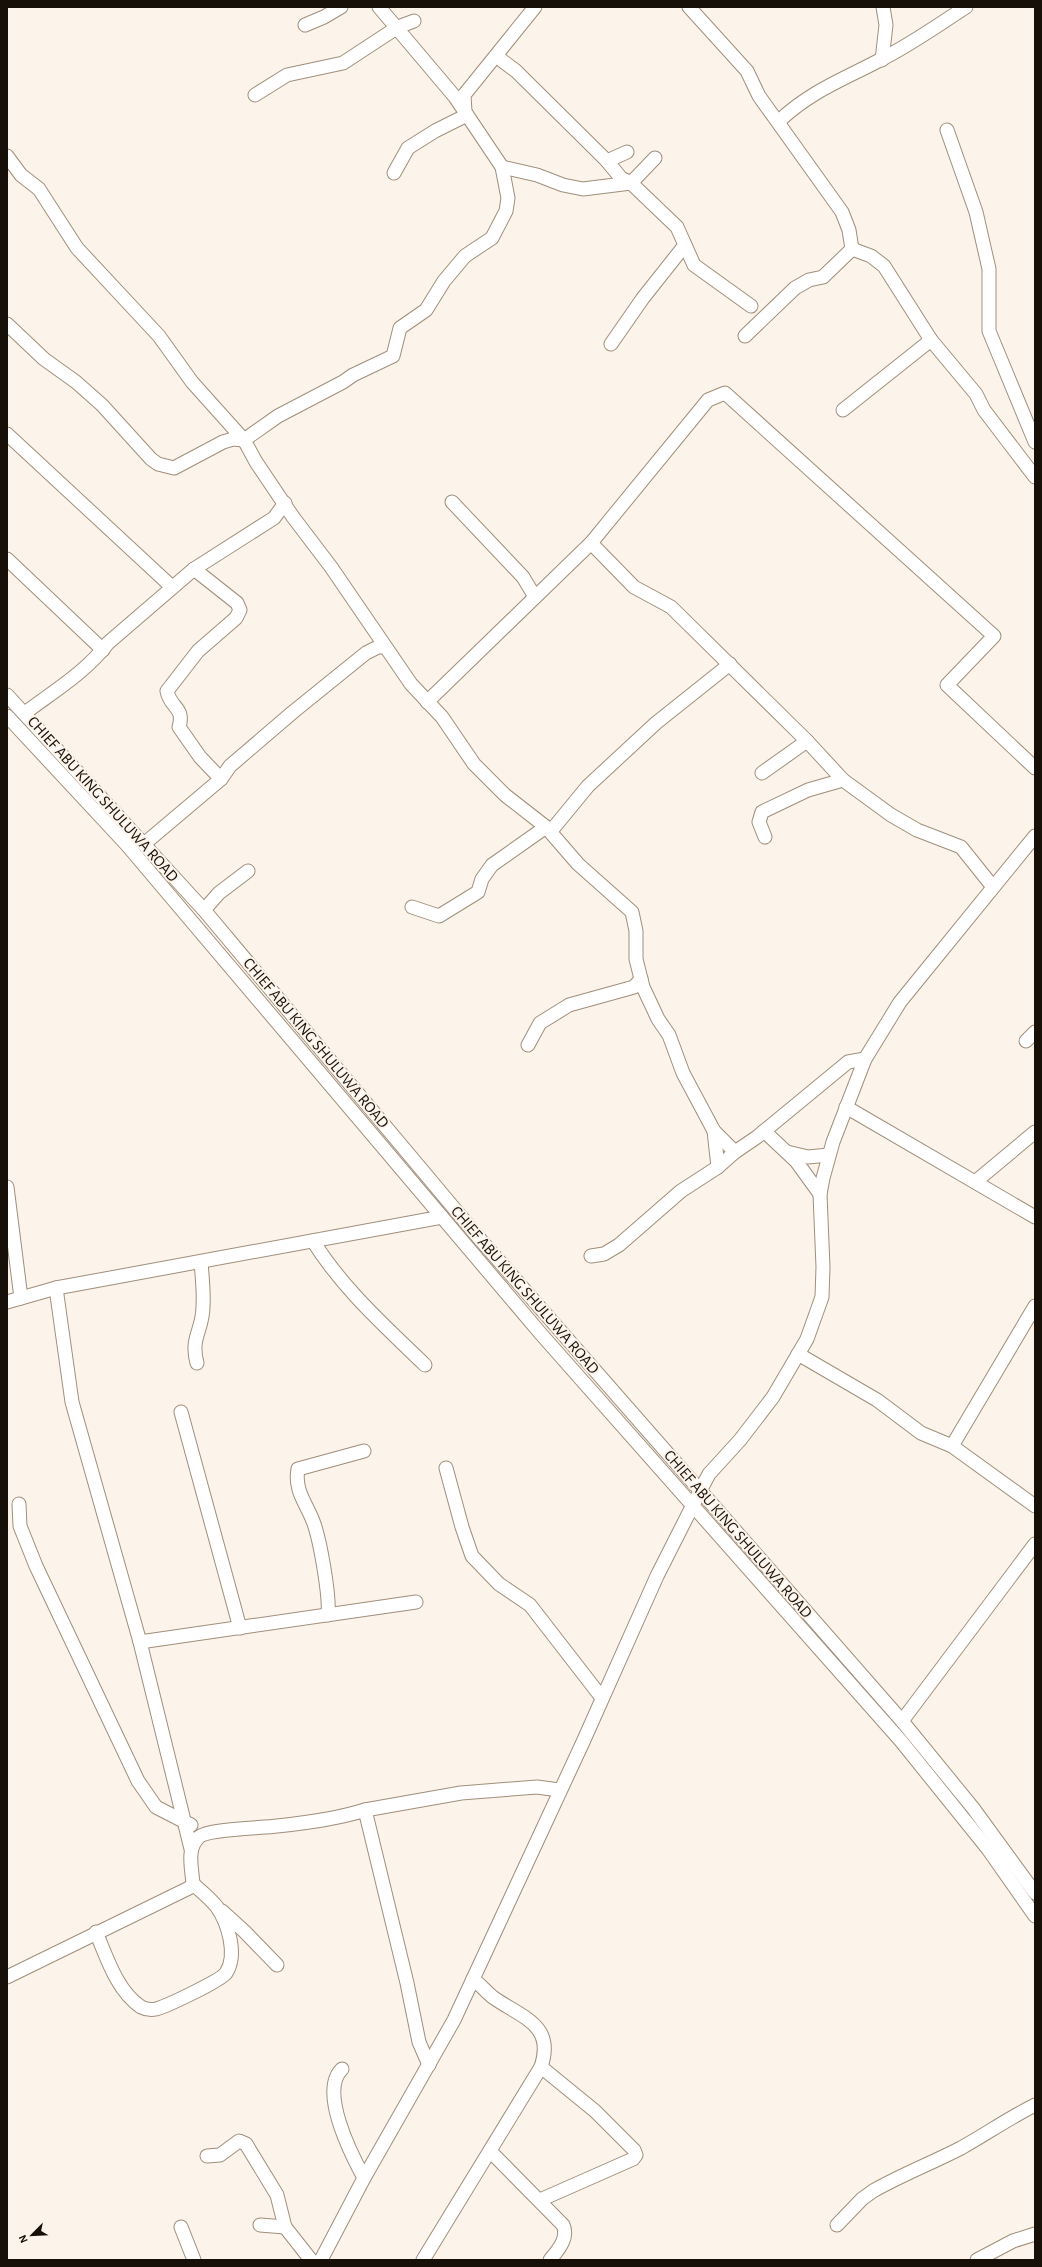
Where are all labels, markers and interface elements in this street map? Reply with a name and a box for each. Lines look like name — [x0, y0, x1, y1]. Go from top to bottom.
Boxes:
street label: CHIEF ABU KING SHULUWA ROAD — [25, 713, 181, 885]
street label: CHIEF ABU KING SHULUWA ROAD — [240, 955, 392, 1131]
street label: CHIEF ABU KING SHULUWA ROAD — [448, 1203, 602, 1377]
street label: CHIEF ABU KING SHULUWA ROAD — [661, 1447, 815, 1621]
north arrow — [12, 2215, 52, 2255]
text: N — [17, 2233, 30, 2245]

